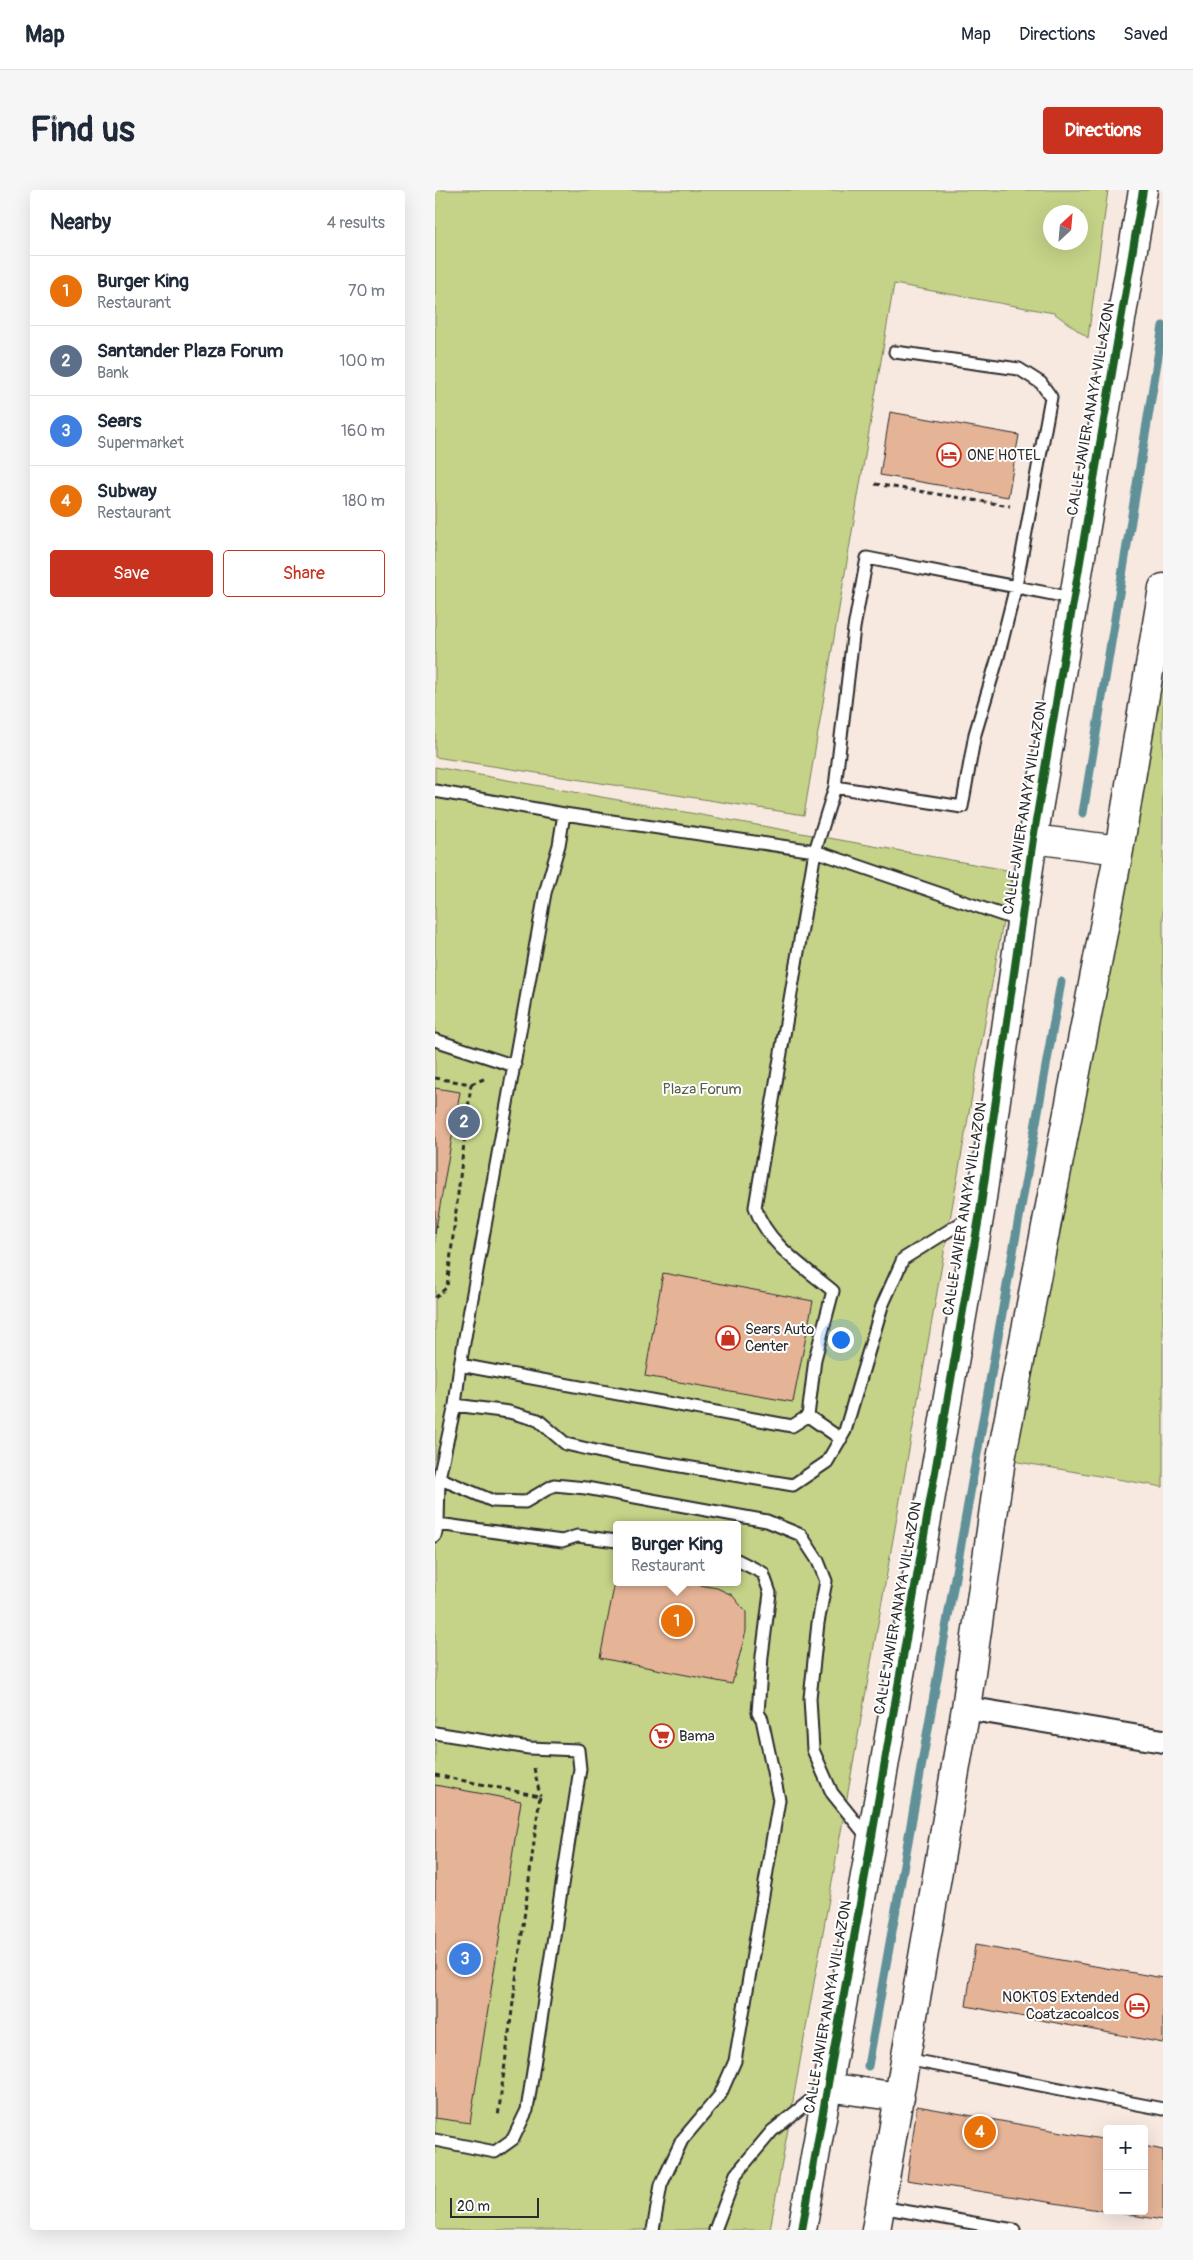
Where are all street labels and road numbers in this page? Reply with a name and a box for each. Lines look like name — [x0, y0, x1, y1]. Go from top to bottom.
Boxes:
street label: CALLE JAVIER ANAYA VILLAZON — [1063, 301, 1119, 517]
street label: CALLE JAVIER ANAYA VILLAZON — [999, 700, 1051, 916]
street label: CALLE JAVIER ANAYA VILLAZON — [939, 1101, 991, 1317]
street label: CALLE JAVIER ANAYA VILLAZON — [870, 1500, 926, 1716]
street label: CALLE JAVIER ANAYA VILLAZON — [800, 1899, 856, 2115]

